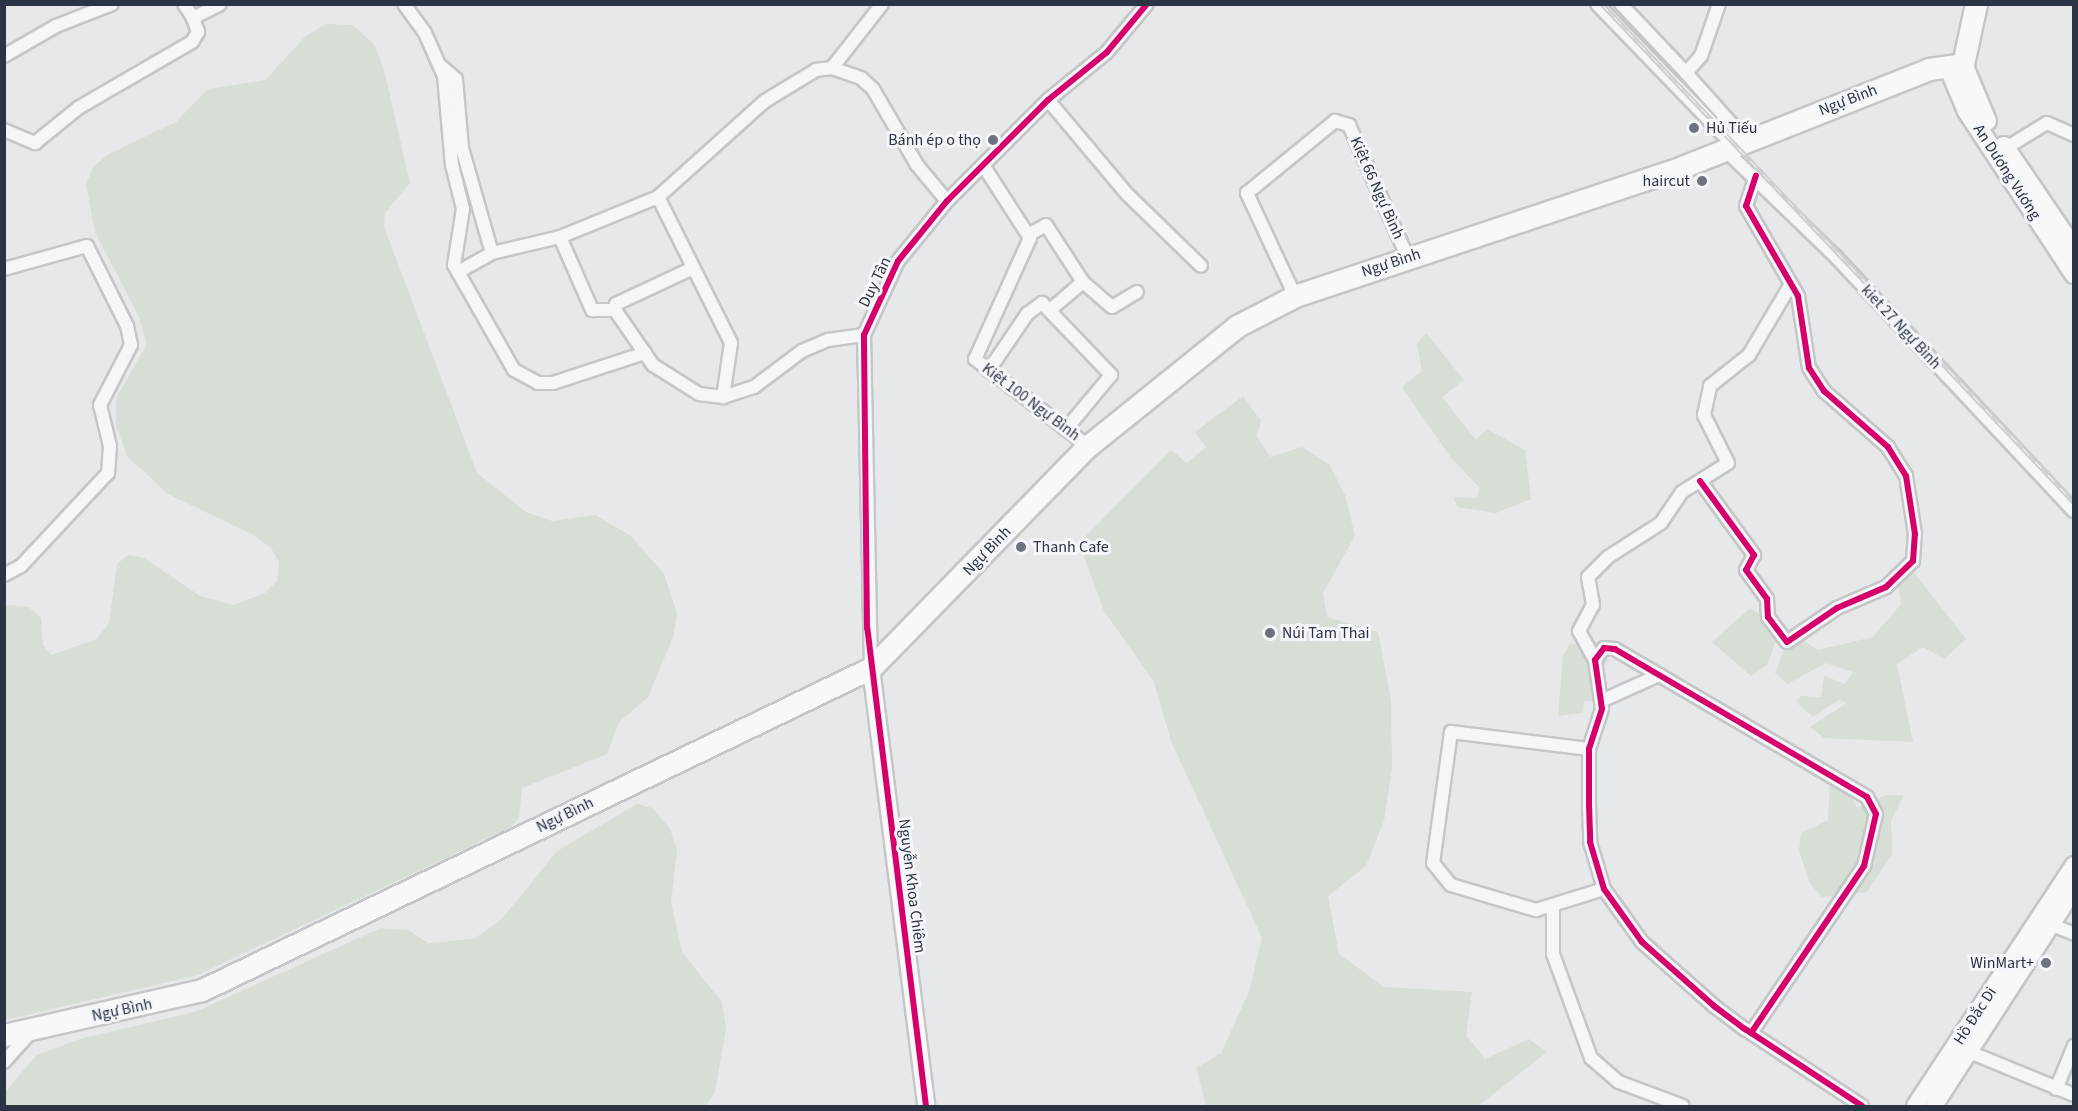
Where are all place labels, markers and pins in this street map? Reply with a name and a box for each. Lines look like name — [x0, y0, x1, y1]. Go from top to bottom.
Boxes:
place label: Hủ Tiếu — [1706, 118, 1757, 138]
marker: Hủ Tiếu — [1687, 121, 1701, 135]
place label: Bánh ép o thọ — [888, 130, 981, 150]
marker: Bánh ép o thọ — [986, 133, 1000, 147]
place label: haircut — [1642, 171, 1690, 191]
marker: haircut — [1695, 174, 1709, 188]
place label: Thanh Cafe — [1033, 537, 1109, 557]
marker: Thanh Cafe — [1014, 540, 1028, 554]
place label: Núi Tam Thai — [1282, 623, 1369, 643]
marker: Núi Tam Thai — [1263, 626, 1277, 640]
place label: WinMart+ — [1970, 953, 2034, 973]
marker: WinMart+ — [2039, 956, 2053, 970]

